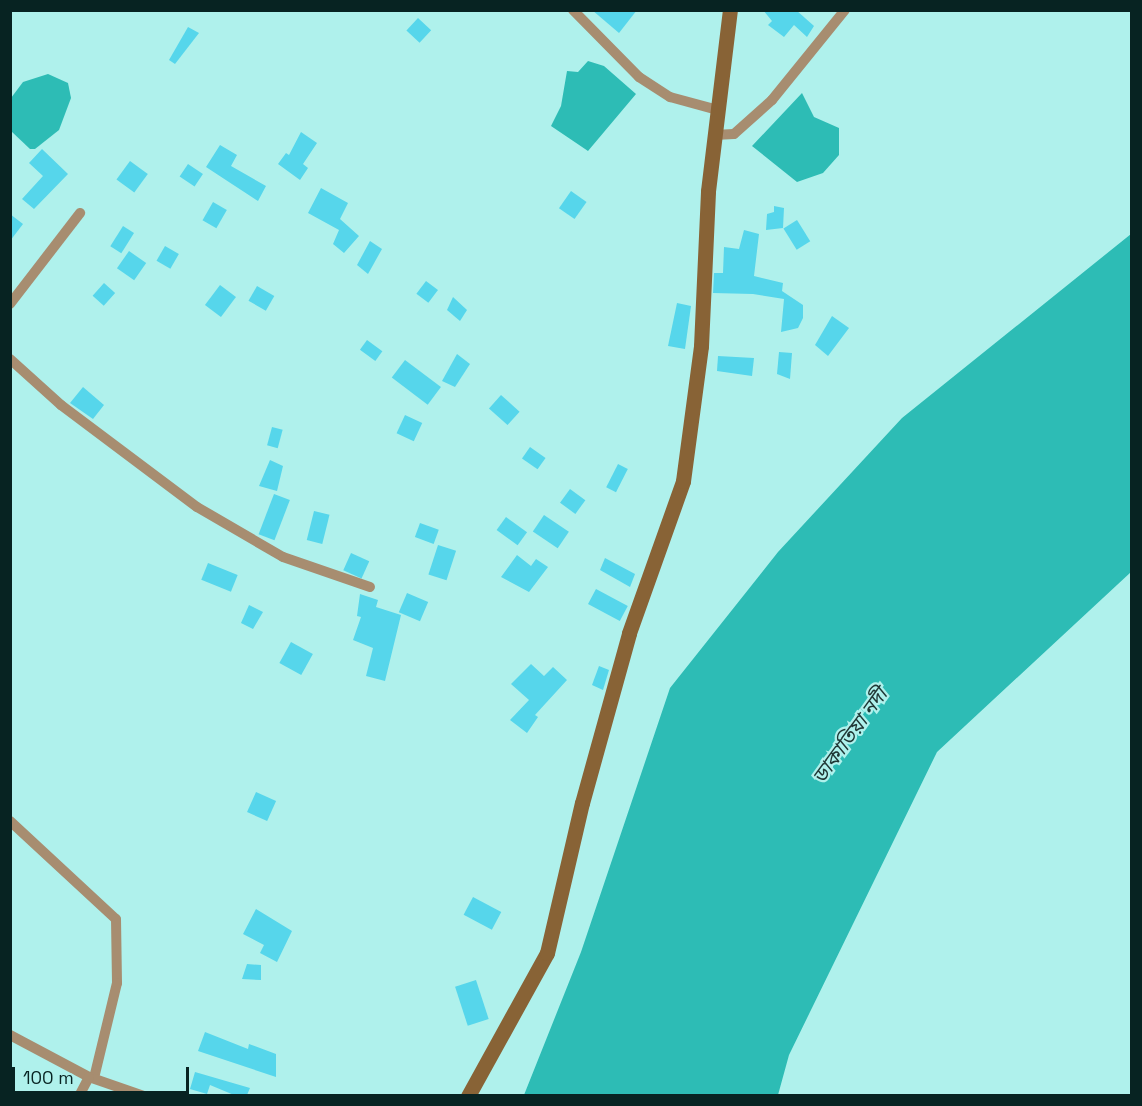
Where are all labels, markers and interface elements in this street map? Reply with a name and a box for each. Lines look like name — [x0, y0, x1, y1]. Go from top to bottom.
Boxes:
water label: ডাকাতিয়া নদী — [807, 684, 893, 788]
scale bar — [15, 1055, 192, 1093]
text: 100 m — [23, 1066, 74, 1089]

